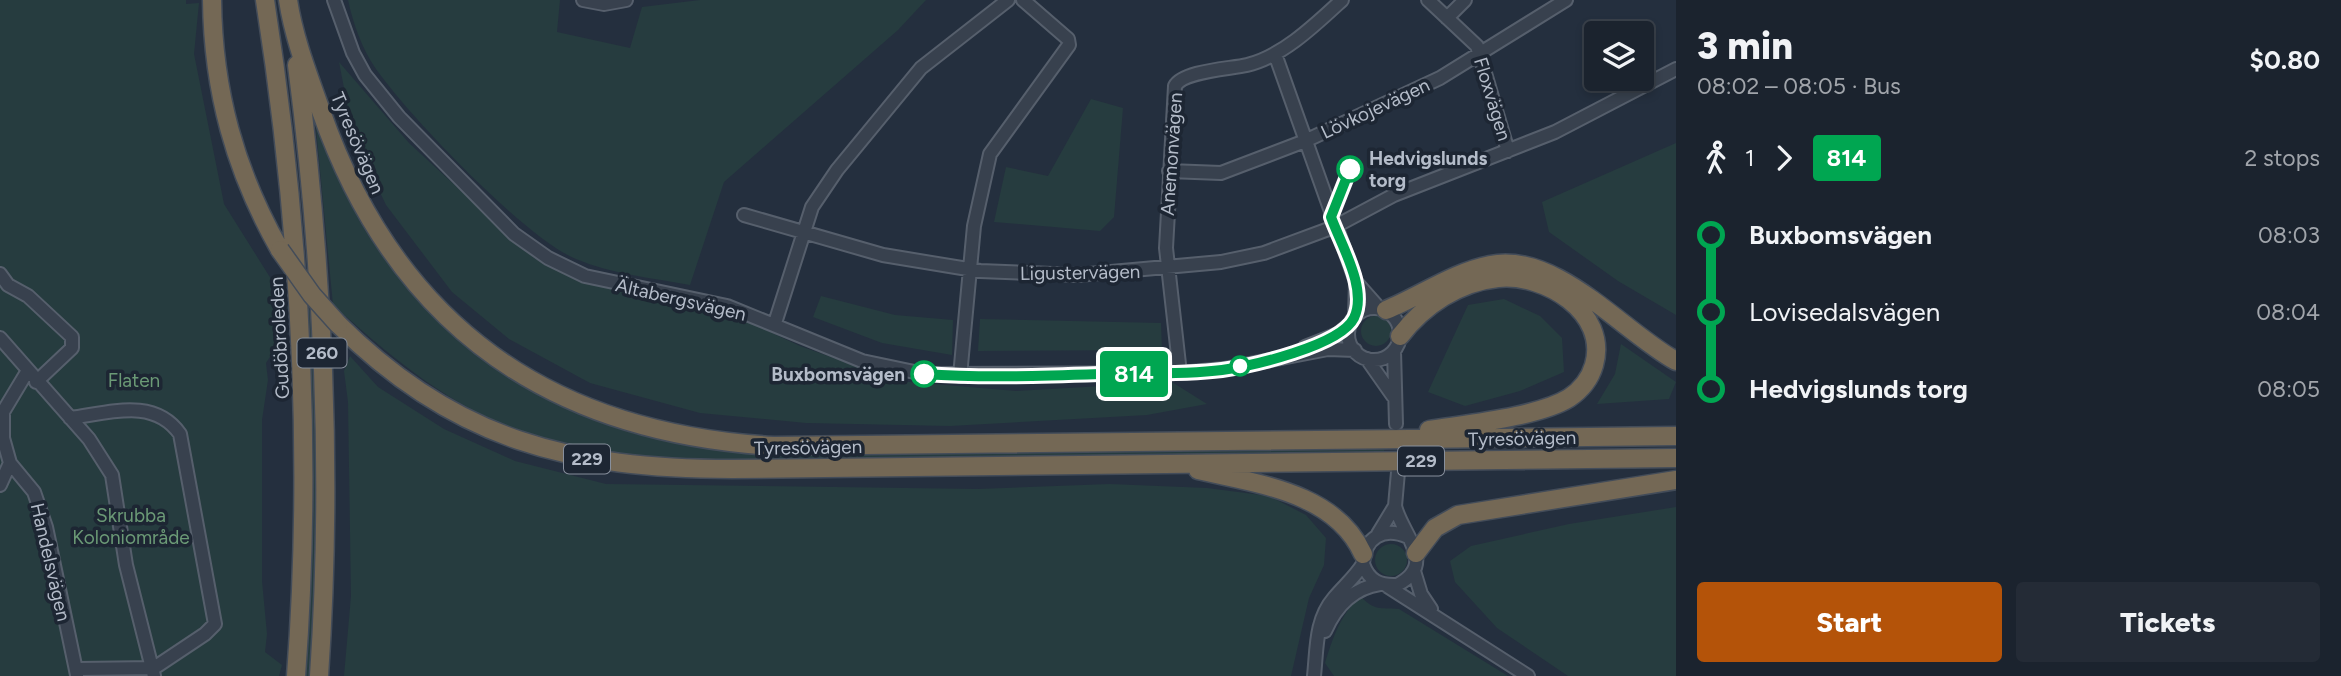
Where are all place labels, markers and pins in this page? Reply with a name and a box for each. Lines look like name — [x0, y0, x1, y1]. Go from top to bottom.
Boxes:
place label: Hedvigslunds torg — [1369, 147, 1487, 192]
marker: Hedvigslunds torg — [1337, 156, 1363, 182]
unlabelled marker — [1230, 356, 1250, 376]
marker: Buxbomsvägen — [911, 361, 937, 387]
place label: Buxbomsvägen — [771, 363, 905, 386]

